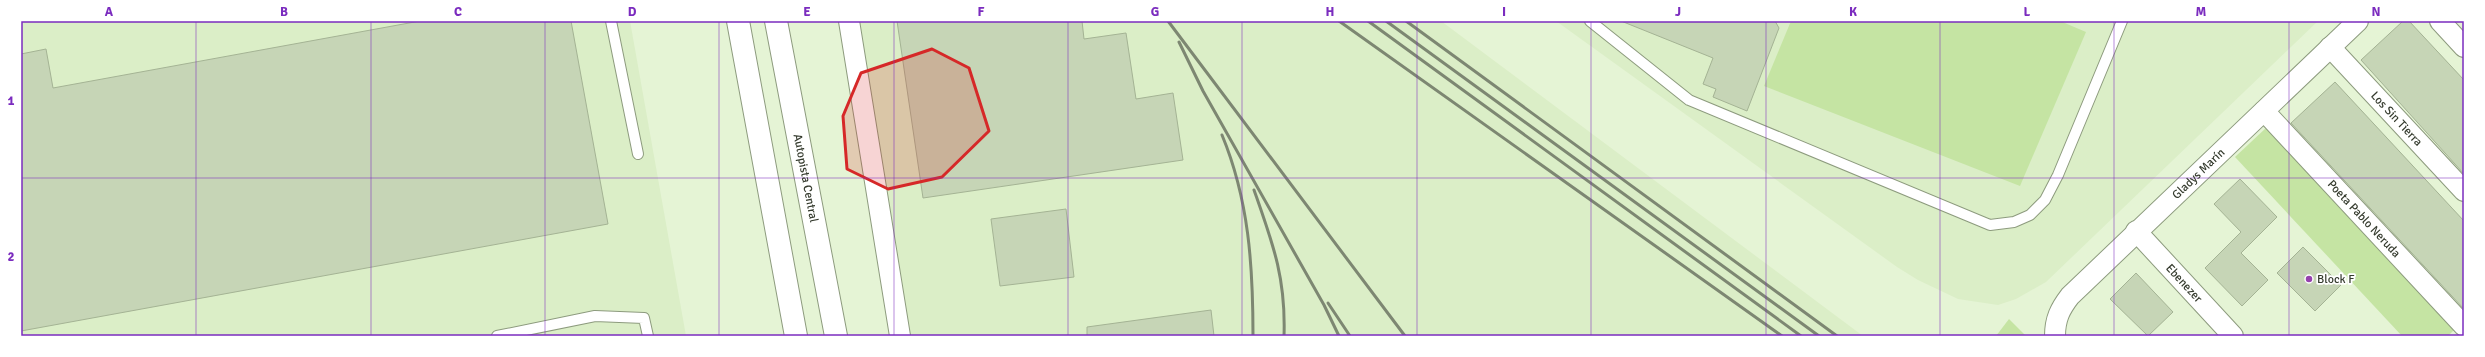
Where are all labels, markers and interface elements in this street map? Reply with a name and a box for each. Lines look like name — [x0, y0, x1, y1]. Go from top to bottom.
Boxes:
text: A — [105, 4, 114, 20]
text: B — [280, 4, 288, 20]
text: C — [454, 4, 462, 20]
text: D — [628, 4, 637, 20]
text: E — [803, 4, 811, 20]
text: F — [978, 4, 985, 20]
text: G — [1151, 4, 1159, 20]
text: H — [1326, 4, 1334, 20]
text: I — [1502, 4, 1506, 20]
text: J — [1675, 4, 1681, 20]
text: K — [1849, 4, 1857, 20]
text: L — [2024, 4, 2031, 20]
text: M — [2196, 4, 2207, 20]
text: N — [2371, 4, 2381, 20]
street label: Los Sin Tierra — [2367, 89, 2425, 150]
text: 1 — [7, 93, 15, 109]
street label: Autopista Central — [790, 133, 821, 224]
street label: Gladys Marín — [2169, 145, 2228, 203]
street label: Poeta Pablo Neruda — [2324, 177, 2404, 261]
text: 2 — [7, 249, 15, 265]
street label: Ebenezer — [2162, 261, 2206, 306]
place label: Block F — [2317, 272, 2354, 287]
marker: Block F — [2304, 274, 2314, 284]

